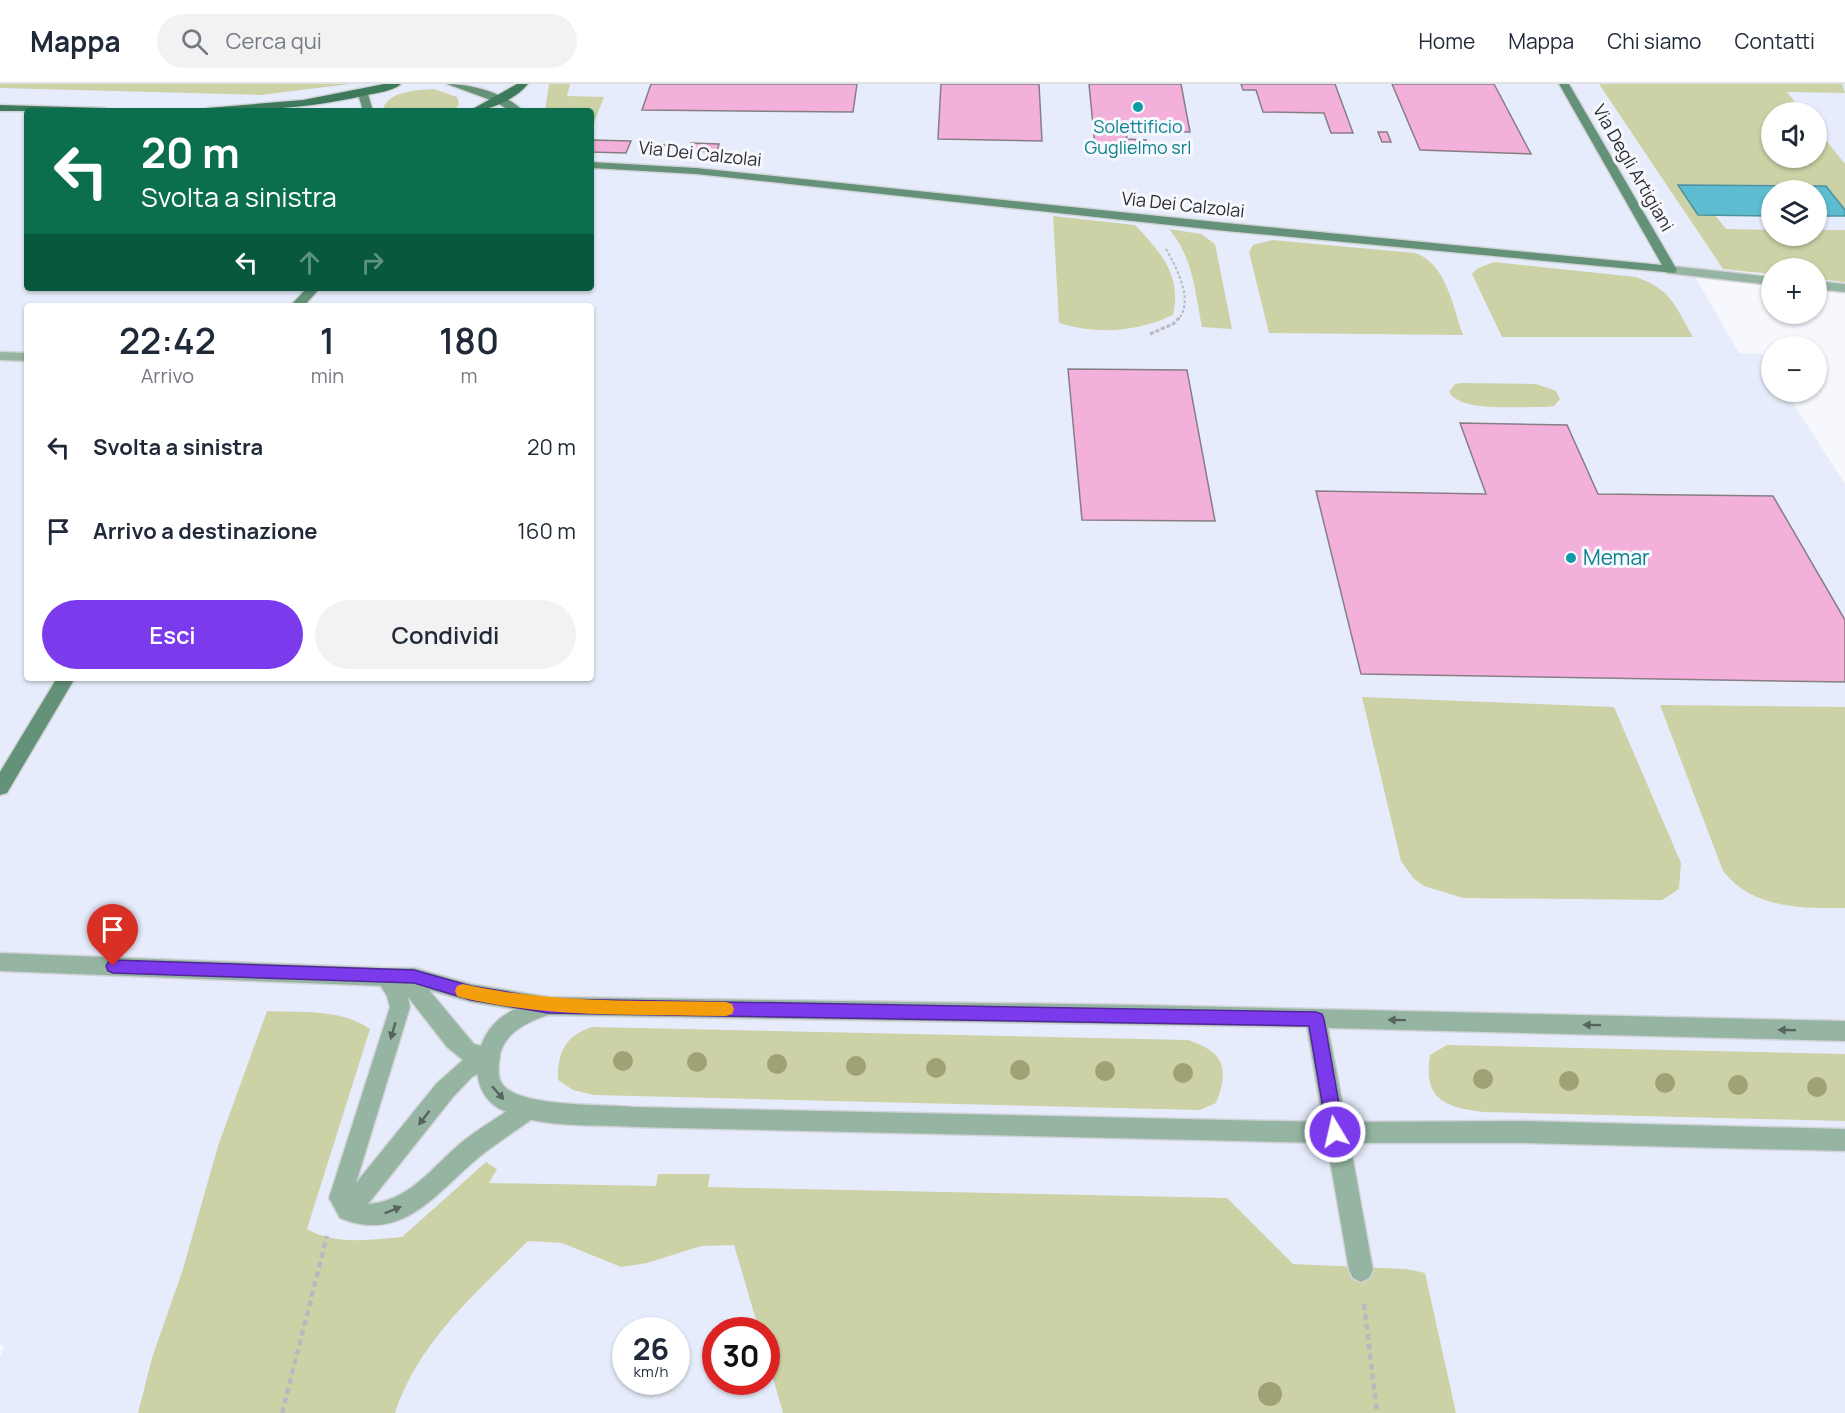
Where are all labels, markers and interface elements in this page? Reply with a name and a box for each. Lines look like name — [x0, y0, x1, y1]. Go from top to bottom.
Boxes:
search box — [157, 14, 577, 68]
text: Mappa — [30, 22, 121, 60]
icon: search — [178, 25, 211, 58]
text: Cerca qui — [226, 26, 322, 56]
text: Home — [1418, 27, 1475, 55]
text: Mappa — [1508, 27, 1574, 55]
text: Chi siamo — [1607, 27, 1702, 55]
text: Contatti — [1735, 27, 1815, 55]
marker: Solettificio Guglielmo srl — [1131, 100, 1145, 114]
street label: Via Degli Artigiani — [1588, 100, 1680, 235]
map controls — [1761, 102, 1827, 402]
button: sound — [1761, 102, 1827, 168]
place label: Solettificio Guglielmo srl — [1085, 114, 1191, 159]
text: 20 m — [141, 123, 240, 181]
icon: left — [42, 132, 120, 210]
street label: Via Dei Calzolai — [637, 135, 763, 171]
text: Svolta a sinistra — [141, 178, 337, 215]
button: layers — [1761, 180, 1827, 246]
street label: Via Dei Calzolai — [1120, 186, 1246, 222]
icon: left — [230, 246, 263, 279]
icon: ahead — [293, 246, 326, 279]
icon: right — [356, 246, 389, 279]
button: + — [1761, 258, 1827, 324]
text: 22:42 — [119, 316, 216, 365]
text: 1 — [320, 316, 335, 365]
text: 180 — [439, 316, 499, 365]
button: − — [1761, 336, 1827, 402]
text: Arrivo — [141, 362, 194, 389]
text: min — [311, 362, 344, 389]
text: m — [461, 362, 478, 389]
icon: left — [42, 431, 75, 464]
text: Svolta a sinistra — [93, 432, 263, 462]
text: 20 m — [527, 432, 576, 462]
icon: arrive — [42, 515, 75, 548]
text: Arrivo a destinazione — [93, 516, 317, 546]
text: 160 m — [517, 516, 576, 546]
place label: Memar — [1583, 543, 1650, 571]
marker: Memar — [1564, 551, 1578, 565]
button: Esci — [42, 600, 303, 669]
button: Condividi — [315, 600, 576, 669]
pin — [87, 904, 138, 966]
icon: arrive — [96, 913, 129, 946]
one-way arrow — [1387, 1016, 1406, 1025]
one-way arrow — [1582, 1021, 1601, 1030]
one-way arrow — [388, 1022, 397, 1040]
one-way arrow — [1777, 1025, 1796, 1035]
one-way arrow — [491, 1086, 504, 1101]
position arrow — [1303, 1100, 1367, 1164]
one-way arrow — [418, 1110, 430, 1126]
one-way arrow — [384, 1205, 402, 1215]
speed limit sign: 30 — [702, 1317, 780, 1395]
text: 26 — [633, 1328, 669, 1369]
text: km/h — [634, 1361, 668, 1382]

